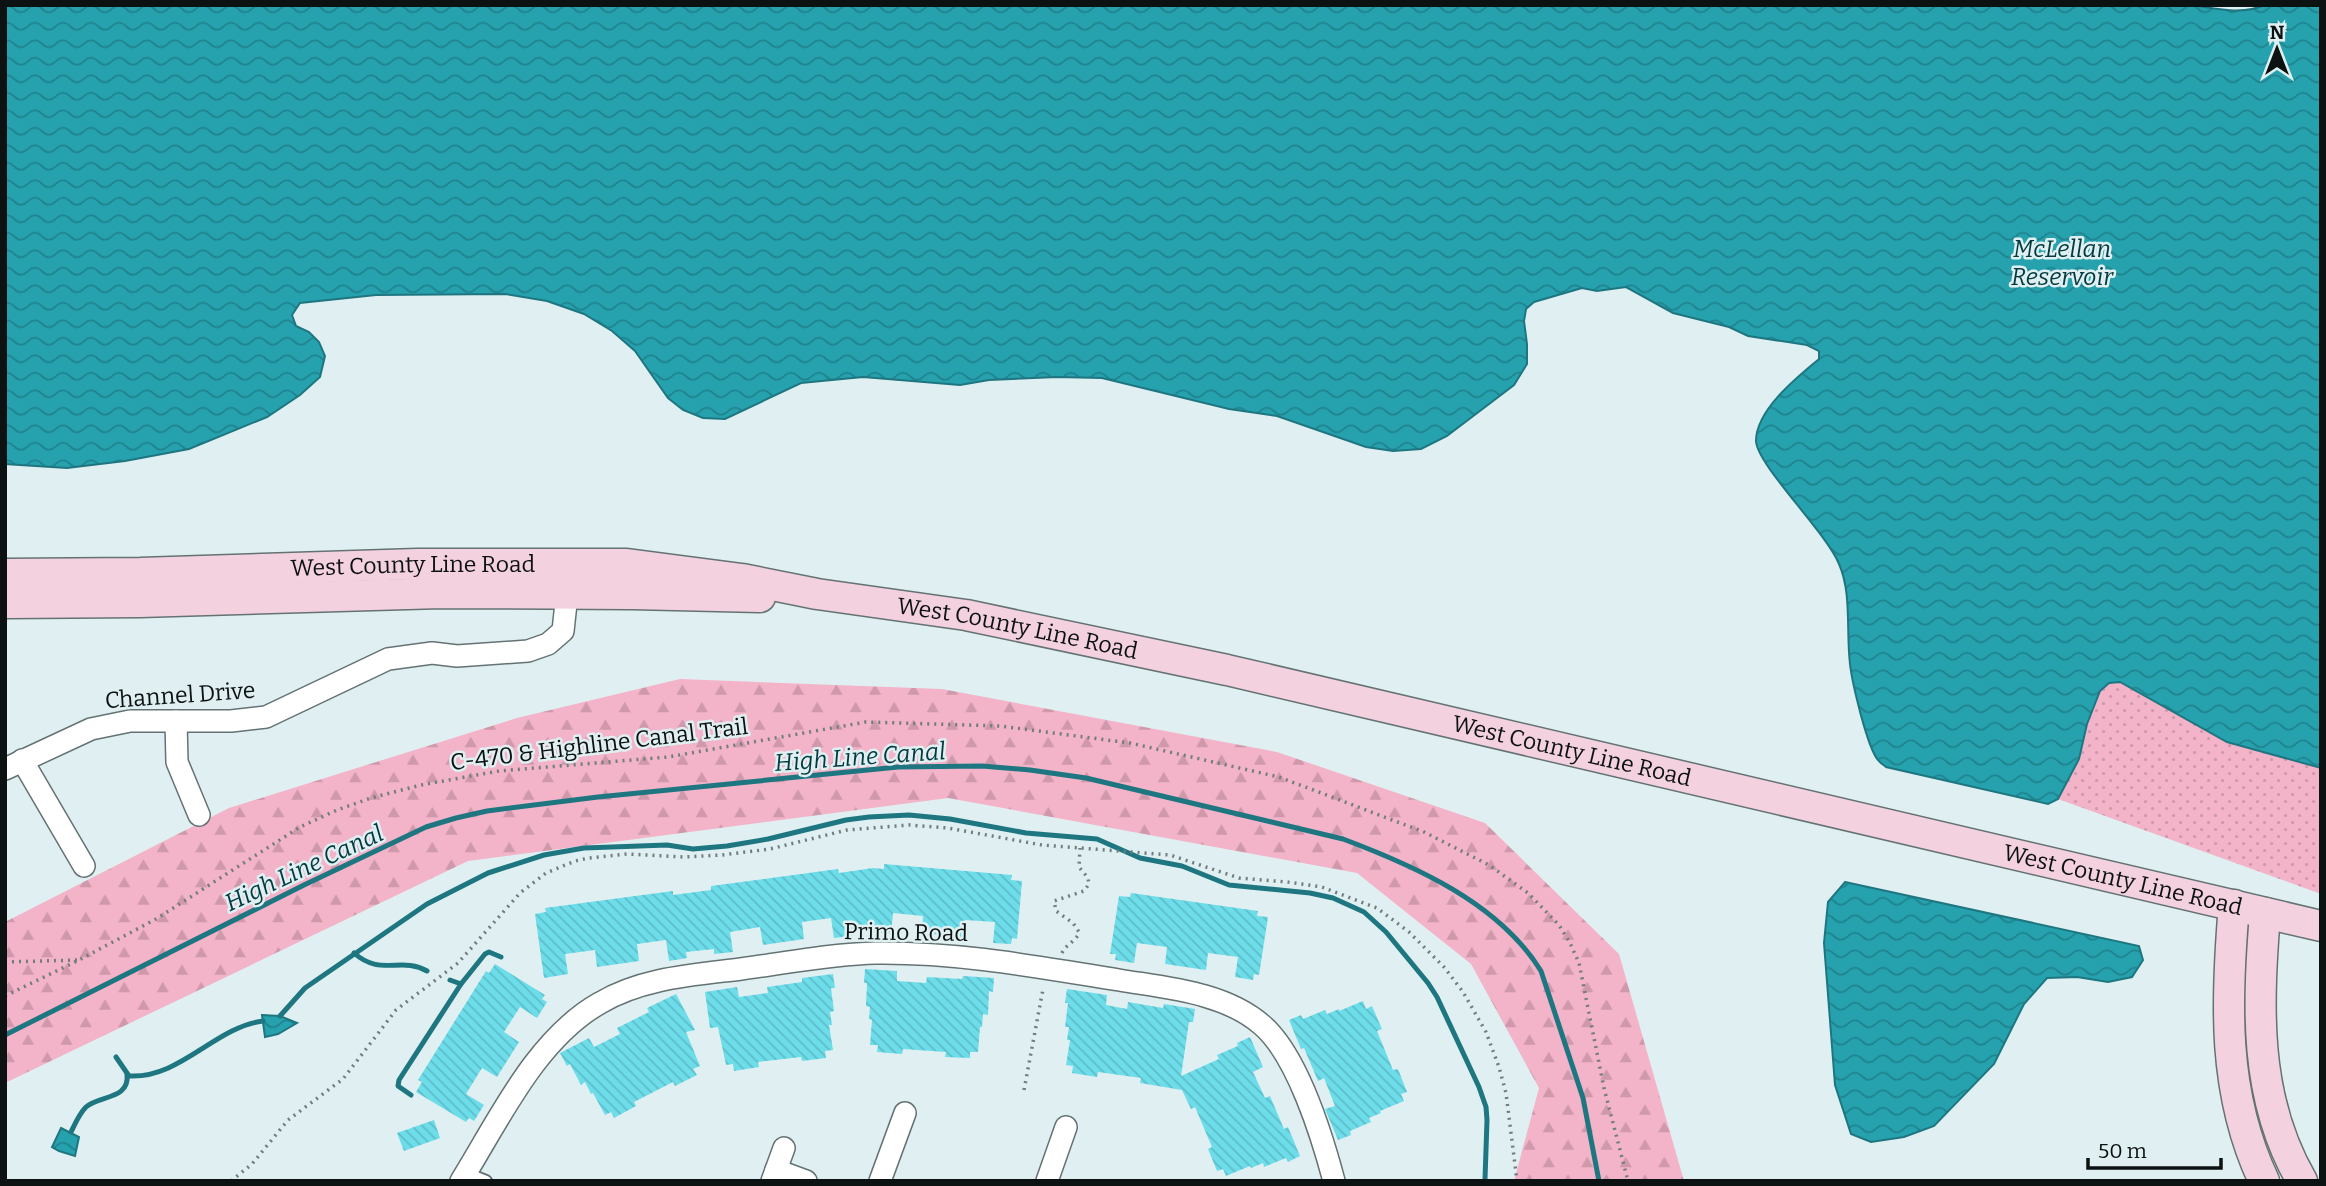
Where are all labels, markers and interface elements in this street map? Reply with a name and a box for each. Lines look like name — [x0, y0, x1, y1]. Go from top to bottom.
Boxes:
north arrow — [2242, 14, 2312, 84]
text: N — [2270, 21, 2285, 44]
water label: McLellan Reservoir — [2011, 235, 2114, 291]
street label: West County Line Road — [290, 550, 536, 582]
street label: West County Line Road — [895, 591, 1141, 665]
street label: Channel Drive — [104, 676, 256, 714]
street label: West County Line Road — [1450, 709, 1695, 792]
street label: C-470 & Highline Canal Trail — [449, 712, 750, 776]
water label: High Line Canal — [774, 737, 946, 777]
water label: High Line Canal — [220, 819, 388, 917]
street label: West County Line Road — [2001, 838, 2246, 921]
street label: Primo Road — [844, 917, 969, 947]
scale bar — [2088, 1126, 2221, 1170]
text: 50 m — [2098, 1138, 2147, 1164]

